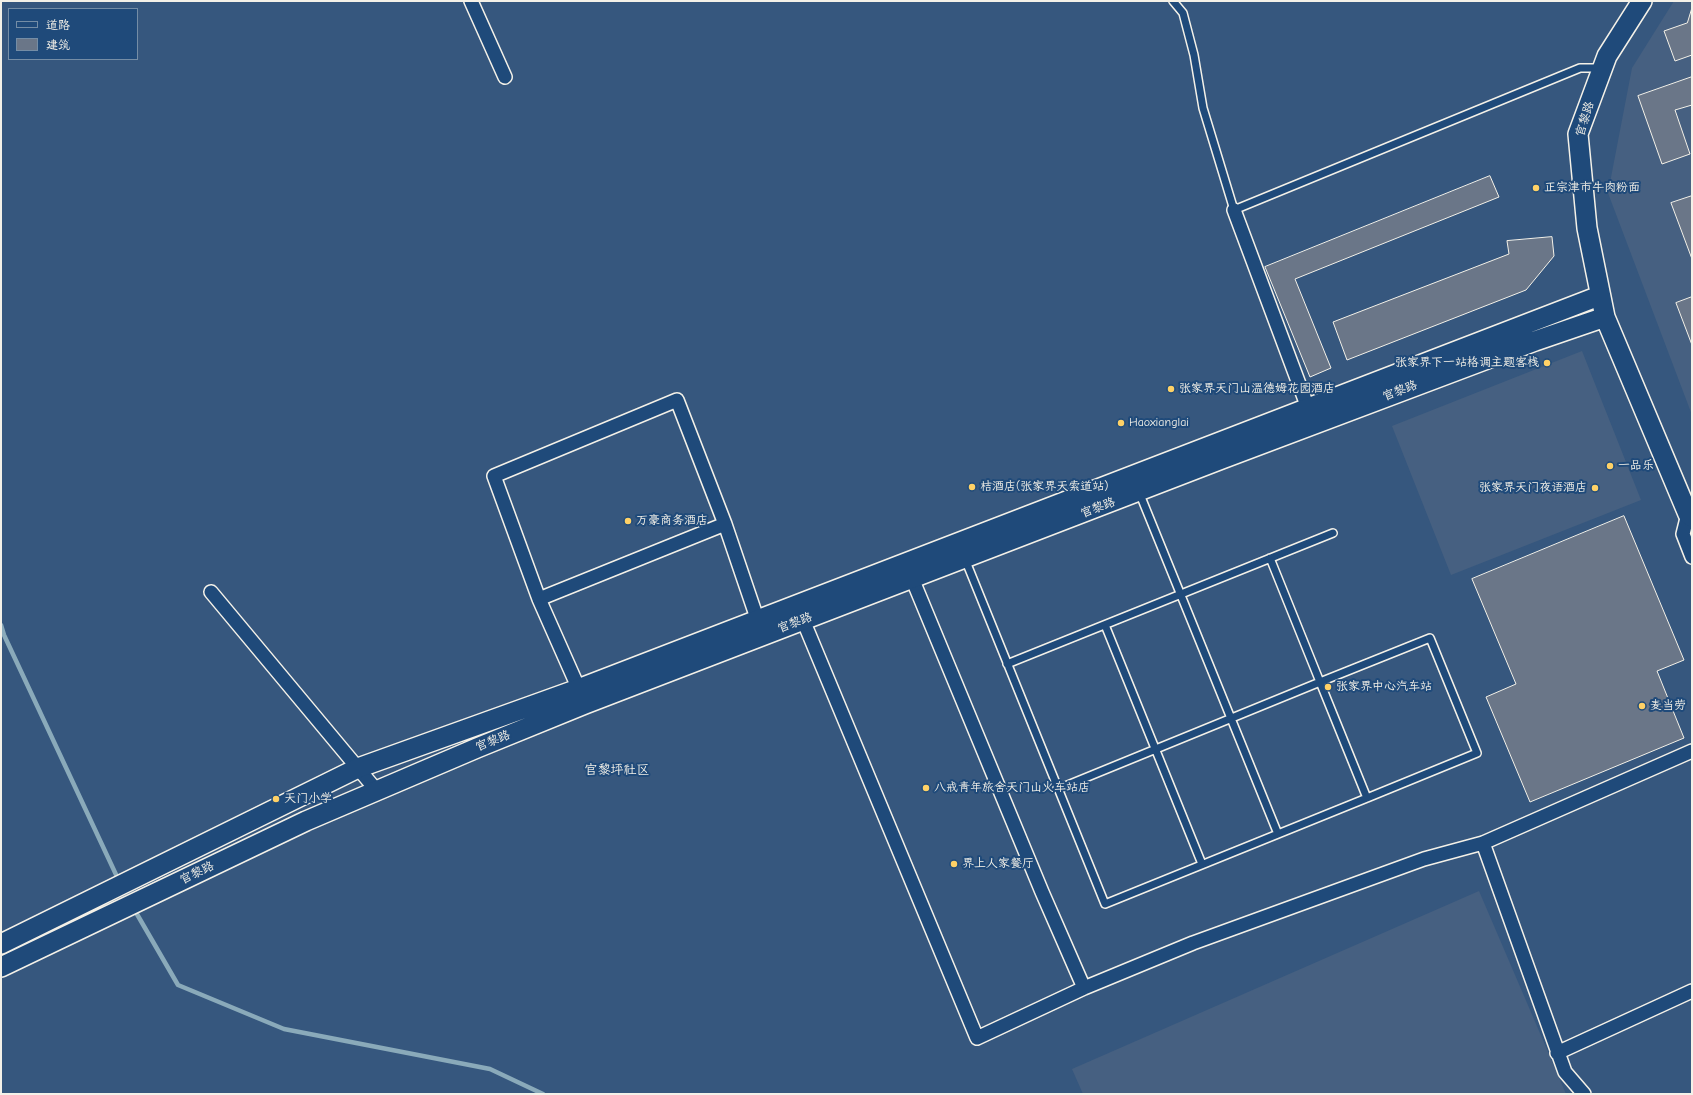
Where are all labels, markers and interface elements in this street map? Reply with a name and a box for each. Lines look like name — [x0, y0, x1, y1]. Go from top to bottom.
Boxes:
legend — [8, 8, 138, 60]
text: 道路 — [46, 18, 70, 32]
text: 建筑 — [46, 38, 70, 52]
street label: 官黎路 — [1573, 100, 1597, 138]
place label: 正宗津市牛肉粉面 — [1544, 181, 1640, 195]
marker: 正宗津市牛肉粉面 — [1531, 183, 1541, 193]
place label: 张家界下一站格调主题客栈 — [1395, 356, 1539, 370]
marker: 张家界下一站格调主题客栈 — [1542, 358, 1552, 368]
street label: 官黎路 — [1381, 378, 1419, 404]
place label: 张家界天门山温德姆花园酒店 — [1179, 382, 1335, 396]
marker: 张家界天门山温德姆花园酒店 — [1166, 384, 1176, 394]
place label: Haoxianglai — [1129, 416, 1189, 430]
marker: Haoxianglai — [1116, 418, 1126, 428]
place label: 一品乐 — [1618, 459, 1654, 473]
marker: 一品乐 — [1605, 461, 1615, 471]
place label: 桔酒店(张家界天索道站) — [980, 480, 1108, 494]
place label: 张家界天门夜语酒店 — [1479, 481, 1587, 495]
marker: 桔酒店(张家界天索道站) — [967, 482, 977, 492]
marker: 张家界天门夜语酒店 — [1590, 483, 1600, 493]
street label: 官黎路 — [1079, 495, 1117, 521]
place label: 万豪商务酒店 — [636, 514, 708, 528]
marker: 万豪商务酒店 — [623, 516, 633, 526]
street label: 官黎路 — [776, 610, 814, 636]
place label: 张家界中心汽车站 — [1336, 680, 1432, 694]
marker: 张家界中心汽车站 — [1323, 682, 1333, 692]
place label: 麦当劳 — [1650, 699, 1686, 713]
marker: 麦当劳 — [1637, 701, 1647, 711]
street label: 官黎路 — [474, 728, 512, 754]
district label: 官黎坪社区 — [585, 762, 649, 778]
place label: 八戒青年旅舍天门山火车站店 — [934, 781, 1090, 795]
marker: 八戒青年旅舍天门山火车站店 — [921, 783, 931, 793]
place label: 天门小学 — [284, 792, 332, 806]
marker: 天门小学 — [271, 794, 281, 804]
place label: 界上人家餐厅 — [962, 857, 1034, 871]
street label: 官黎路 — [178, 859, 216, 887]
marker: 界上人家餐厅 — [949, 859, 959, 869]

